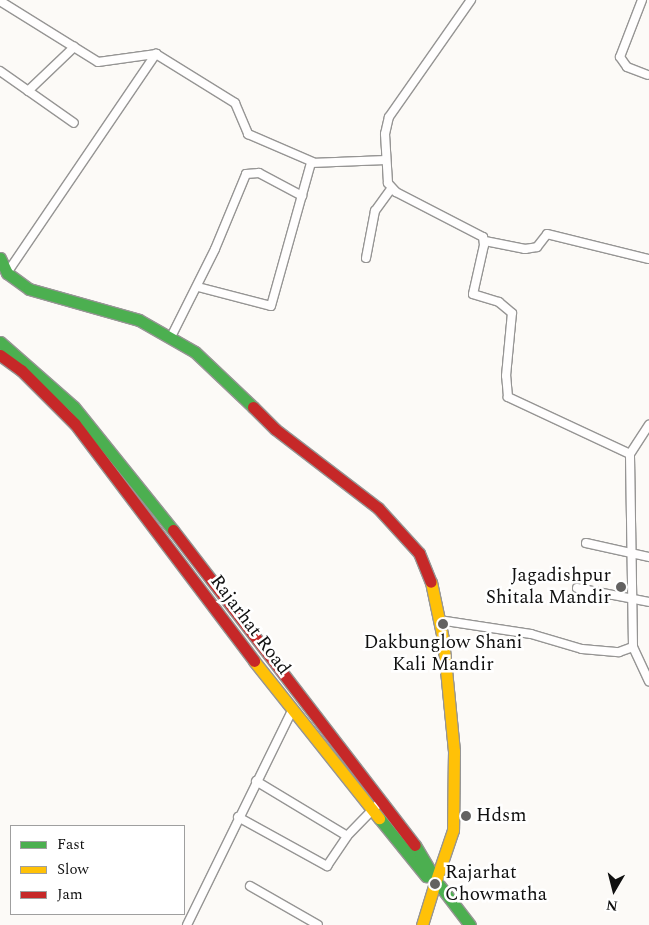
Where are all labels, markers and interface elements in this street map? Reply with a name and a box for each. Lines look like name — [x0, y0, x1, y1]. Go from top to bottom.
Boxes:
place label: Jagadishpur Shitala Mandir — [486, 565, 611, 609]
street label: Rajarhat Road — [205, 570, 295, 680]
marker: Jagadishpur Shitala Mandir — [615, 581, 627, 593]
marker: Dakbunglow Shani Kali Mandir — [437, 618, 449, 630]
place label: Dakbunglow Shani Kali Mandir — [364, 632, 522, 676]
place label: Hdsm — [476, 805, 527, 827]
marker: Hdsm — [460, 810, 472, 822]
legend — [10, 825, 185, 915]
text: Fast — [57, 833, 85, 856]
text: Slow — [57, 858, 89, 881]
place label: Rajarhat Chowmatha — [445, 862, 547, 906]
north arrow — [589, 865, 639, 915]
marker: Rajarhat Chowmatha — [429, 878, 441, 890]
text: Jam — [57, 883, 83, 906]
text: N — [605, 894, 619, 917]

